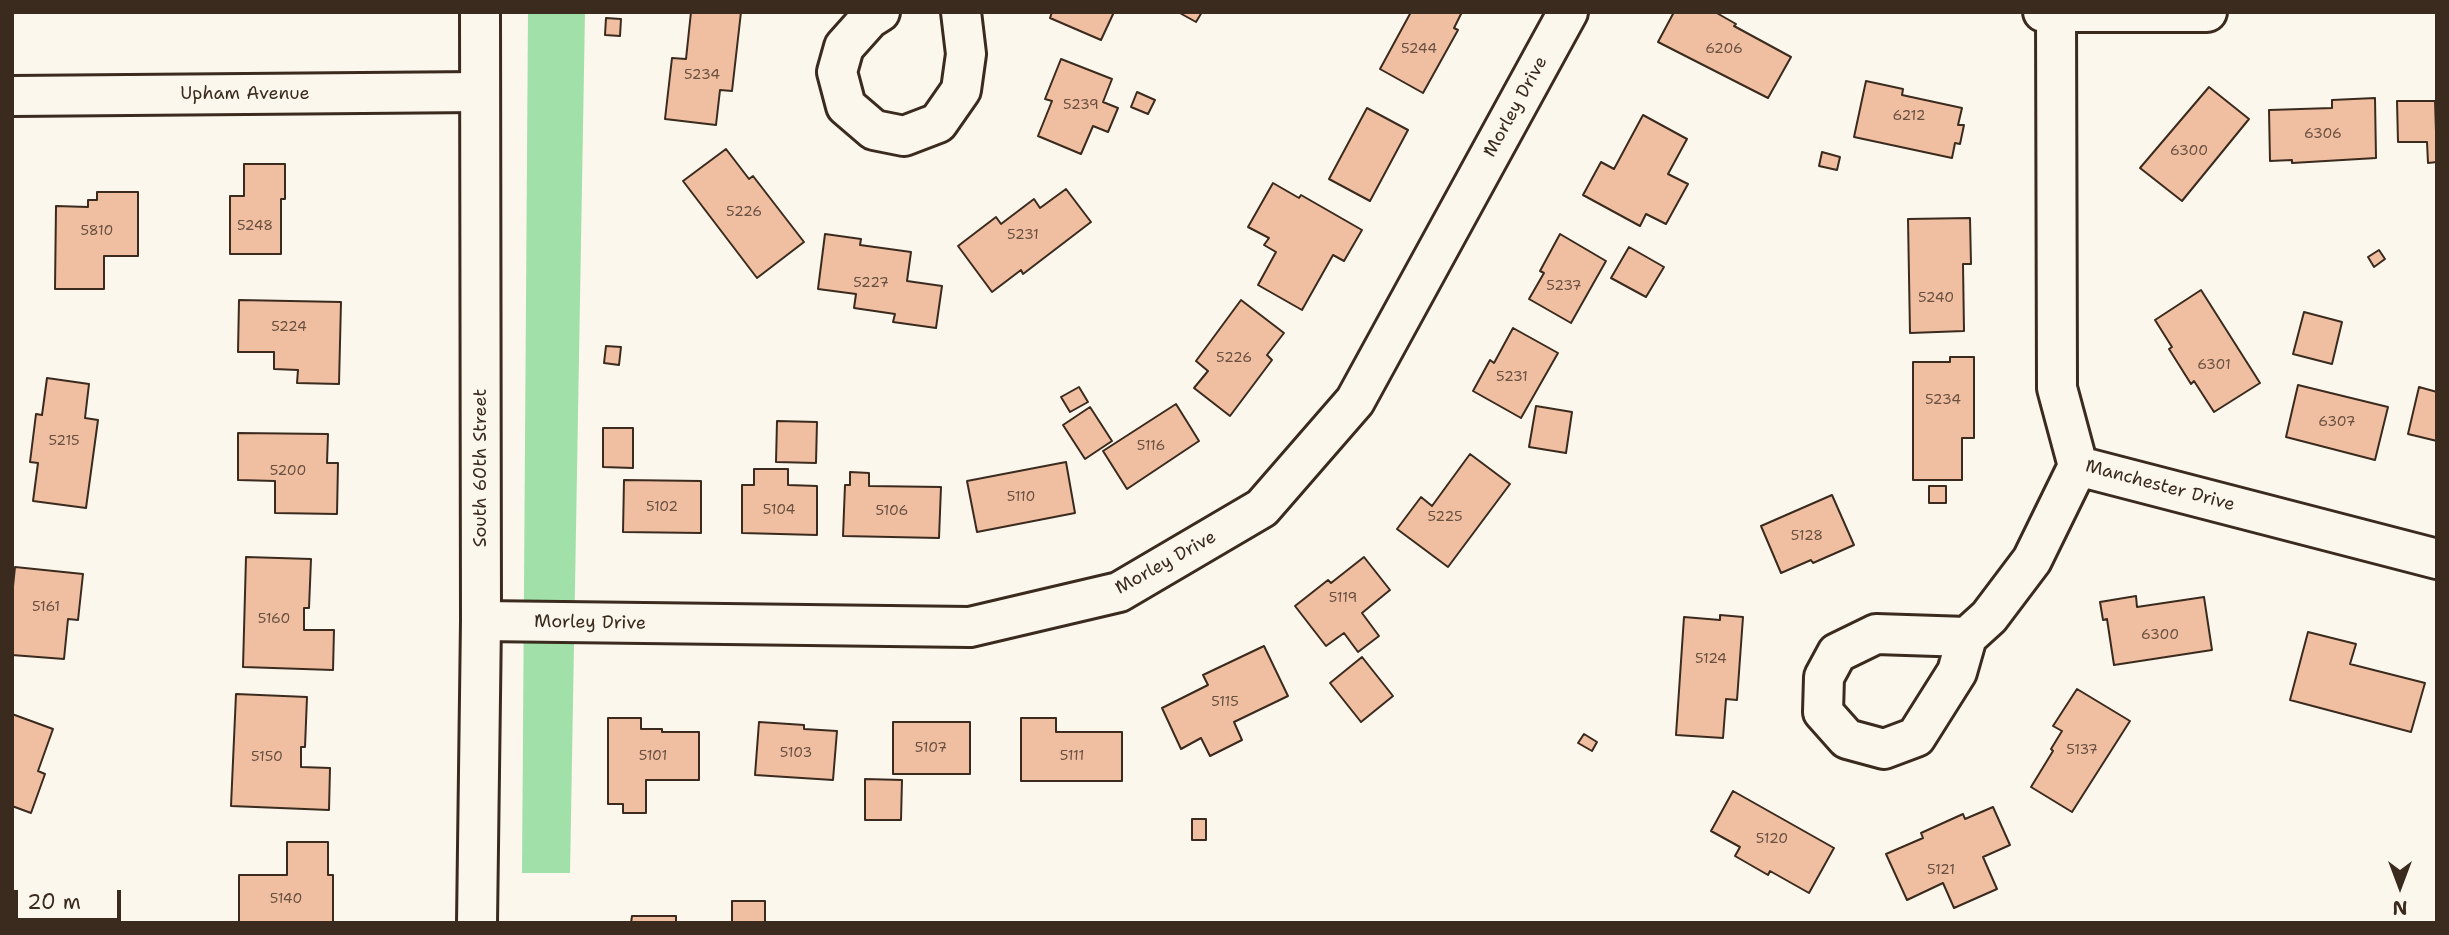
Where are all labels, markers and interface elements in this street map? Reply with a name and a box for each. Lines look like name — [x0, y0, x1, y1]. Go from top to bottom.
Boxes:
house number: 5244 — [1401, 41, 1437, 57]
house number: 6206 — [1705, 41, 1743, 57]
street label: Morley Drive — [1479, 53, 1553, 161]
house number: 5234 — [684, 67, 720, 83]
street label: Upham Avenue — [180, 83, 310, 105]
house number: 5239 — [1063, 97, 1099, 113]
house number: 6212 — [1893, 108, 1925, 124]
house number: 6306 — [2304, 126, 2342, 142]
house number: 6300 — [2170, 143, 2208, 159]
house number: 5226 — [726, 204, 762, 220]
house number: 5248 — [237, 218, 273, 234]
house number: 5810 — [81, 223, 113, 239]
house number: 5231 — [1007, 227, 1039, 243]
house number: 5227 — [853, 275, 889, 291]
house number: 5237 — [1546, 278, 1582, 294]
house number: 5240 — [1918, 290, 1954, 306]
house number: 5224 — [271, 319, 307, 335]
house number: 5226 — [1216, 350, 1252, 366]
house number: 6301 — [2197, 357, 2231, 373]
house number: 5231 — [1496, 369, 1528, 385]
street label: South 60th Street — [470, 389, 492, 547]
house number: 5234 — [1925, 392, 1961, 408]
house number: 6307 — [2318, 414, 2356, 430]
house number: 5215 — [48, 433, 80, 449]
house number: 5116 — [1137, 438, 1165, 454]
street label: Manchester Drive — [2083, 456, 2237, 516]
house number: 5200 — [270, 463, 306, 479]
house number: 5110 — [1007, 489, 1035, 505]
house number: 5102 — [646, 499, 678, 515]
house number: 5104 — [763, 502, 795, 518]
house number: 5106 — [876, 503, 908, 519]
house number: 5225 — [1427, 509, 1463, 525]
street label: Morley Drive — [1112, 526, 1220, 600]
house number: 5128 — [1791, 528, 1823, 544]
house number: 5119 — [1329, 590, 1357, 606]
house number: 5161 — [32, 599, 60, 615]
house number: 5160 — [258, 611, 290, 627]
street label: Morley Drive — [534, 611, 646, 635]
house number: 6300 — [2141, 627, 2179, 643]
house number: 5124 — [1695, 651, 1727, 667]
house number: 5115 — [1211, 694, 1239, 710]
house number: 5107 — [915, 740, 947, 756]
house number: 5137 — [2066, 742, 2098, 758]
house number: 5103 — [780, 745, 812, 761]
house number: 5101 — [639, 748, 667, 764]
house number: 5111 — [1060, 748, 1084, 764]
house number: 5150 — [251, 749, 283, 765]
house number: 5120 — [1756, 831, 1788, 847]
north arrow — [2365, 851, 2435, 921]
house number: 5121 — [1927, 862, 1955, 878]
scale bar — [18, 876, 124, 920]
text: 20 m — [27, 888, 81, 916]
house number: 5140 — [270, 891, 302, 907]
text: N — [2392, 895, 2408, 920]

